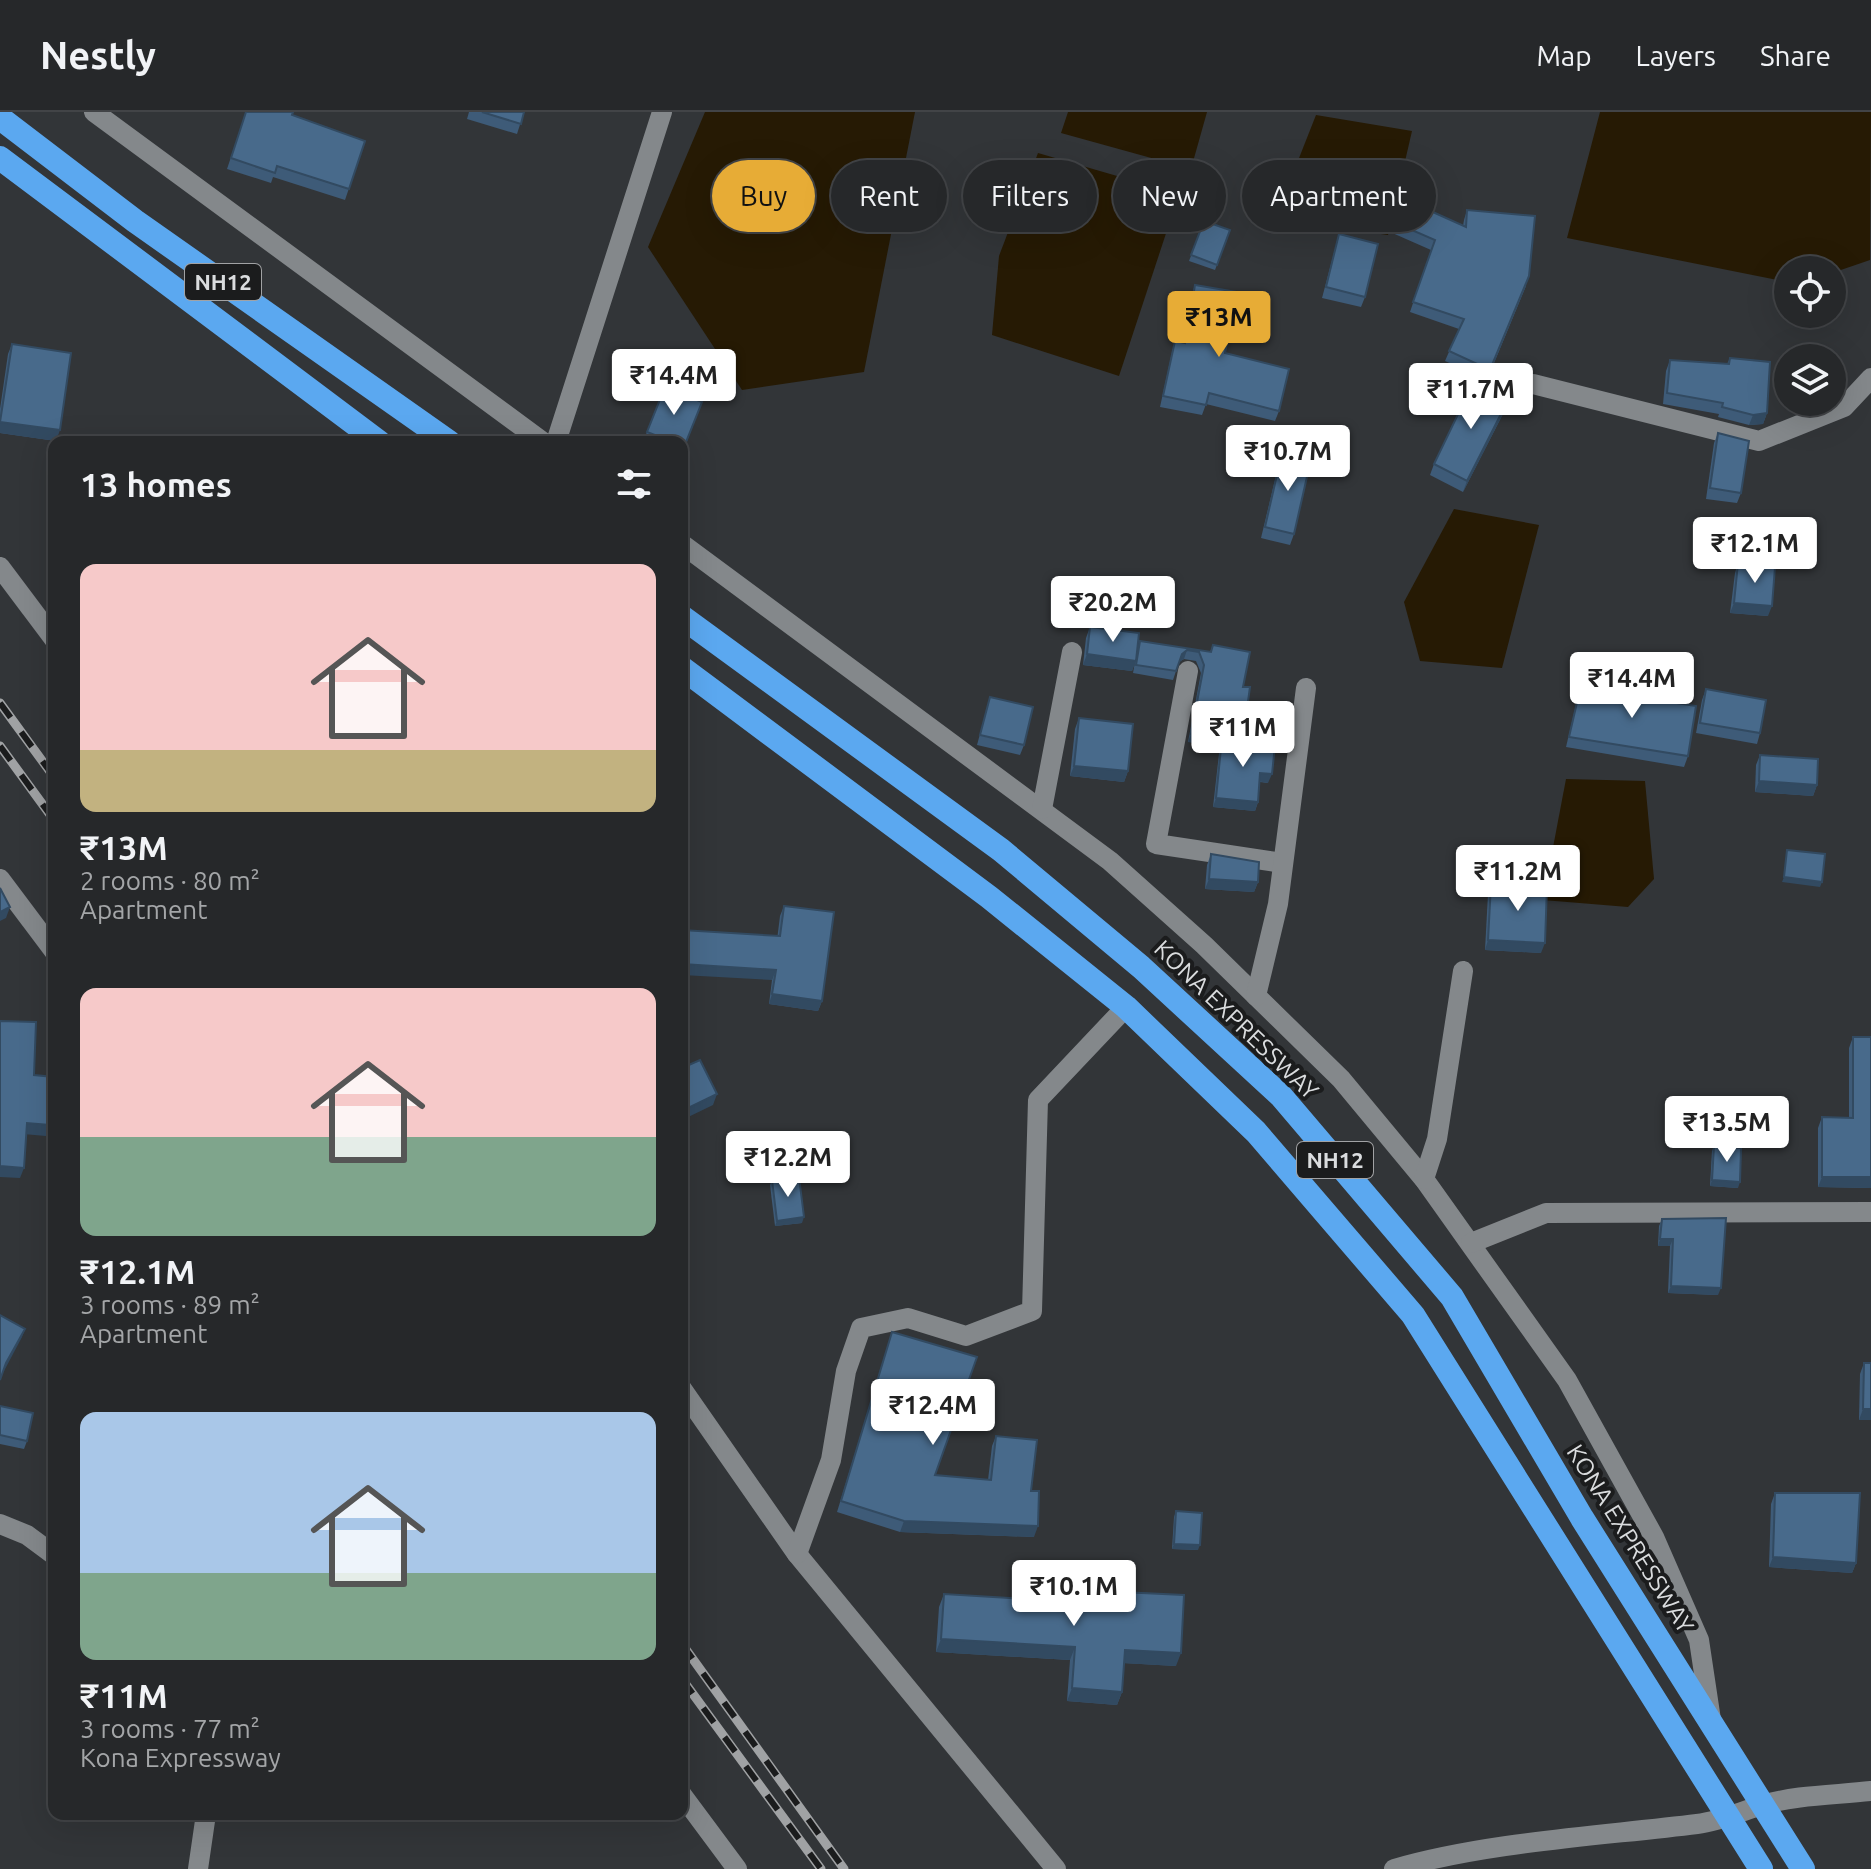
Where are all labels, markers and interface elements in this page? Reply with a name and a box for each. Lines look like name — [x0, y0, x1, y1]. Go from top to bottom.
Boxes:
text: Nestly — [40, 34, 156, 76]
text: Map — [1536, 40, 1592, 71]
text: Layers — [1636, 40, 1716, 71]
text: Share — [1760, 40, 1831, 71]
chip: Buy — [712, 160, 815, 232]
chip: Rent — [831, 160, 947, 232]
chip: Filters — [963, 160, 1097, 232]
chip: New — [1113, 160, 1226, 232]
chip: Apartment — [1242, 160, 1436, 232]
map controls — [1774, 256, 1846, 416]
button: locate — [1774, 256, 1846, 328]
road number: NH12 — [185, 264, 261, 300]
pin: ₹13M — [1172, 291, 1266, 359]
text: ₹13M — [1185, 302, 1253, 331]
button: layers — [1774, 344, 1846, 416]
pin: ₹14.4M — [609, 349, 739, 417]
text: ₹14.4M — [630, 360, 718, 389]
pin: ₹11.7M — [1406, 363, 1536, 431]
text: ₹11.7M — [1427, 374, 1515, 403]
pin: ₹10.7M — [1223, 425, 1353, 493]
text: ₹10.7M — [1244, 436, 1332, 465]
icon: filters — [612, 462, 656, 506]
text: 13 homes — [80, 465, 232, 503]
pin: ₹12.1M — [1690, 517, 1820, 585]
text: ₹12.1M — [1711, 528, 1799, 557]
pin: ₹20.2M — [1048, 576, 1178, 644]
text: ₹20.2M — [1069, 587, 1157, 616]
icon: home — [296, 616, 440, 760]
pin: ₹14.4M — [1567, 652, 1697, 720]
text: ₹14.4M — [1588, 663, 1676, 692]
pin: ₹11M — [1196, 701, 1290, 769]
text: ₹11M — [1209, 712, 1277, 741]
text: ₹13M — [80, 828, 168, 866]
pin: ₹11.2M — [1453, 845, 1583, 913]
text: ₹11.2M — [1474, 856, 1562, 885]
text: 2 rooms · 80 m² — [80, 866, 260, 895]
text: Apartment — [80, 895, 207, 924]
street label: KONA EXPRESSWAY — [1149, 935, 1324, 1105]
icon: home — [296, 1040, 440, 1184]
pin: ₹13.5M — [1662, 1096, 1792, 1164]
text: ₹13.5M — [1683, 1107, 1771, 1136]
pin: ₹12.2M — [723, 1131, 853, 1199]
text: ₹12.2M — [744, 1142, 832, 1171]
road number: NH12 — [1297, 1142, 1373, 1178]
text: ₹12.1M — [80, 1252, 195, 1290]
text: 3 rooms · 89 m² — [80, 1290, 260, 1319]
text: Apartment — [80, 1319, 207, 1348]
pin: ₹12.4M — [868, 1379, 998, 1447]
text: ₹12.4M — [889, 1390, 977, 1419]
street label: KONA EXPRESSWAY — [1562, 1440, 1699, 1638]
icon: home — [296, 1464, 440, 1608]
pin: ₹10.1M — [1009, 1560, 1139, 1628]
text: ₹10.1M — [1030, 1571, 1118, 1600]
text: ₹11M — [80, 1676, 168, 1714]
text: 3 rooms · 77 m² — [80, 1714, 260, 1743]
text: Kona Expressway — [80, 1743, 281, 1772]

